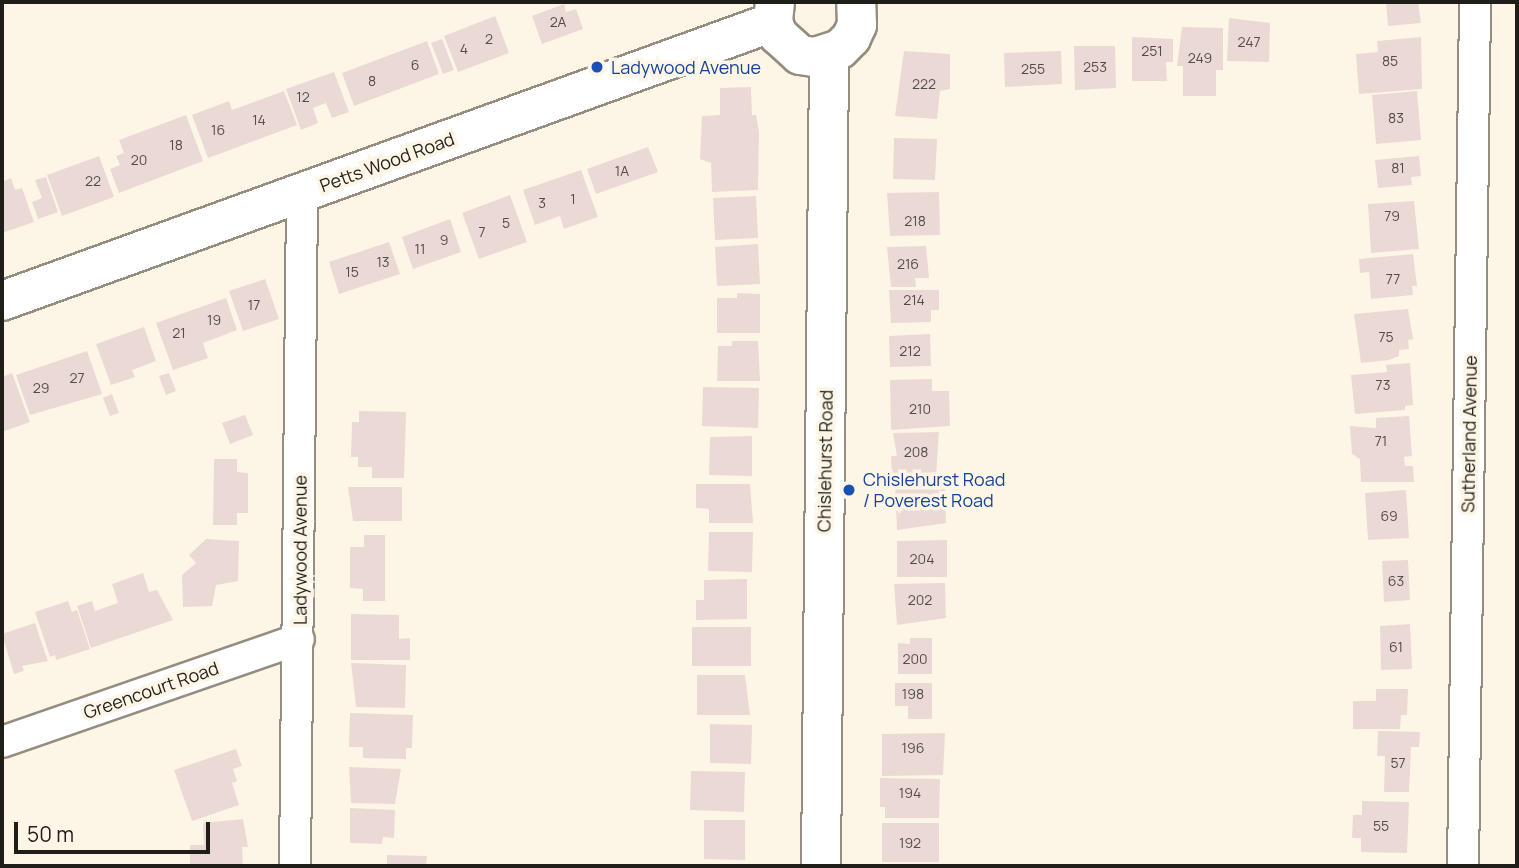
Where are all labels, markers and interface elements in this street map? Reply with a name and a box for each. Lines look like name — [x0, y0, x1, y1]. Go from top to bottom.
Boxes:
house number: 2A — [550, 14, 566, 30]
house number: 2 — [485, 31, 493, 47]
house number: 247 — [1238, 34, 1260, 50]
house number: 4 — [460, 41, 468, 57]
house number: 251 — [1141, 43, 1163, 59]
house number: 249 — [1188, 50, 1212, 66]
house number: 85 — [1382, 53, 1398, 69]
place label: Ladywood Avenue — [611, 56, 761, 78]
house number: 6 — [411, 57, 419, 73]
marker: Ladywood Avenue — [589, 59, 605, 75]
house number: 253 — [1083, 59, 1107, 75]
house number: 255 — [1021, 61, 1045, 77]
house number: 8 — [368, 73, 376, 89]
house number: 222 — [912, 76, 936, 92]
house number: 12 — [296, 89, 310, 105]
house number: 83 — [1388, 110, 1404, 126]
house number: 14 — [252, 112, 266, 128]
house number: 16 — [211, 122, 225, 138]
street label: Petts Wood Road — [317, 128, 457, 196]
house number: 18 — [169, 137, 183, 153]
house number: 20 — [131, 152, 147, 168]
house number: 81 — [1391, 160, 1405, 176]
house number: 1A — [615, 163, 629, 179]
house number: 22 — [85, 173, 101, 189]
house number: 1 — [570, 191, 576, 207]
house number: 3 — [538, 195, 546, 211]
house number: 79 — [1384, 208, 1400, 224]
house number: 218 — [904, 213, 926, 229]
house number: 5 — [502, 215, 510, 231]
house number: 7 — [478, 224, 486, 240]
house number: 9 — [440, 232, 448, 248]
house number: 11 — [415, 241, 425, 257]
house number: 13 — [376, 254, 390, 270]
house number: 216 — [897, 256, 919, 272]
house number: 15 — [345, 264, 359, 280]
house number: 77 — [1386, 271, 1400, 287]
house number: 214 — [903, 292, 925, 308]
house number: 17 — [248, 297, 260, 313]
house number: 19 — [207, 312, 221, 328]
house number: 21 — [172, 325, 186, 341]
house number: 75 — [1378, 329, 1394, 345]
house number: 212 — [899, 343, 921, 359]
street label: Sutherland Avenue — [1457, 355, 1481, 513]
house number: 27 — [69, 370, 85, 386]
house number: 73 — [1376, 377, 1390, 393]
house number: 29 — [33, 380, 49, 396]
street label: Chislehurst Road — [813, 390, 837, 532]
house number: 210 — [909, 401, 931, 417]
house number: 71 — [1375, 433, 1387, 449]
house number: 208 — [904, 444, 928, 460]
place label: Chislehurst Road / Poverest Road — [863, 469, 1005, 512]
street label: Ladywood Avenue — [289, 475, 311, 625]
marker: Chislehurst Road / Poverest Road — [841, 482, 857, 498]
house number: 69 — [1380, 508, 1398, 524]
house number: 204 — [910, 551, 934, 567]
house number: 63 — [1388, 573, 1404, 589]
house number: 202 — [908, 592, 932, 608]
house number: 61 — [1389, 639, 1403, 655]
house number: 200 — [902, 651, 928, 667]
street label: Greencourt Road — [81, 657, 221, 723]
house number: 198 — [902, 686, 924, 702]
house number: 196 — [902, 740, 924, 756]
house number: 57 — [1390, 755, 1406, 771]
house number: 194 — [899, 785, 921, 801]
scale bar — [18, 808, 214, 852]
house number: 55 — [1373, 818, 1389, 834]
text: 50 m — [27, 820, 74, 848]
house number: 192 — [899, 835, 921, 851]

